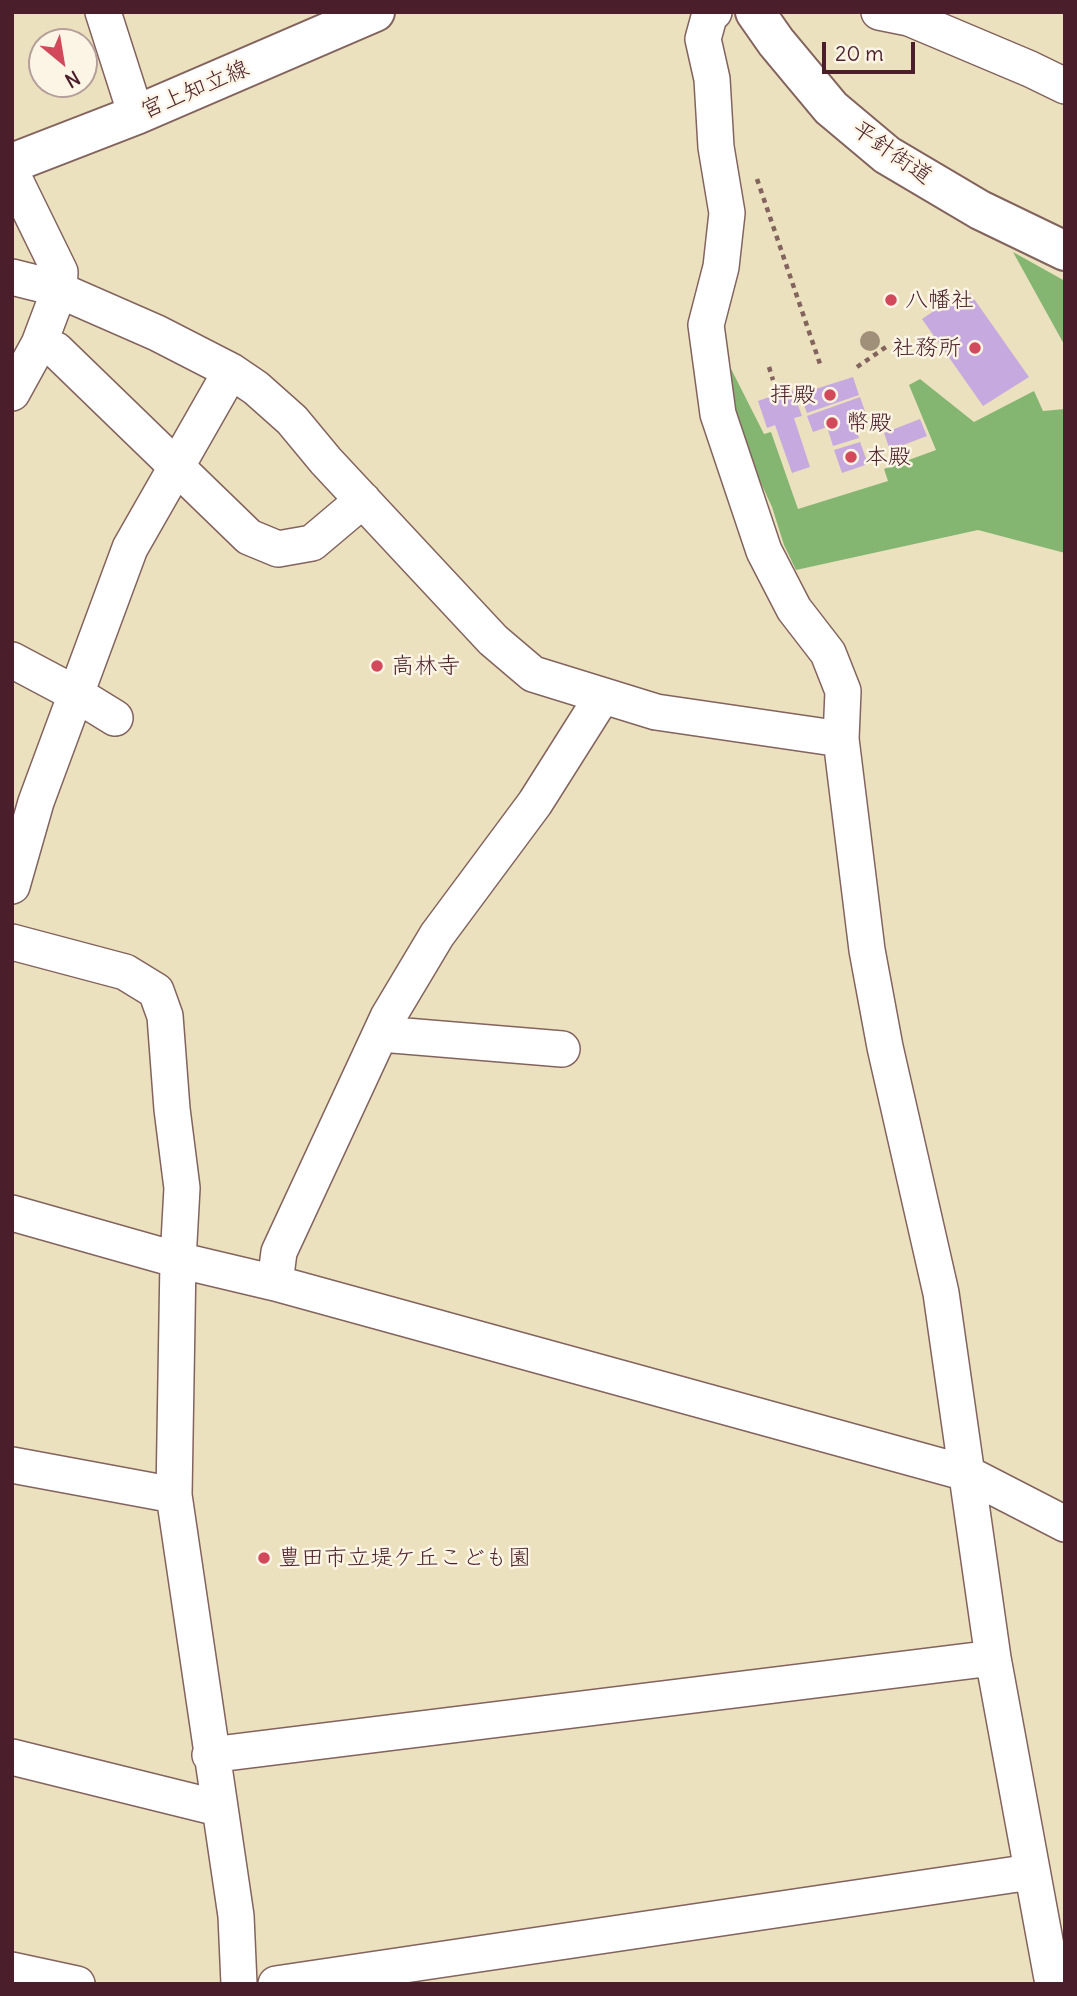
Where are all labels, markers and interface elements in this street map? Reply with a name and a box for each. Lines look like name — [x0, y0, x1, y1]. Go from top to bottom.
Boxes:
north arrow — [28, 28, 98, 98]
scale bar — [825, 28, 918, 72]
text: 20 m — [835, 40, 884, 67]
street label: 宮上知立線 — [137, 55, 253, 125]
text: N — [61, 66, 84, 93]
street label: 平針街道 — [846, 115, 938, 191]
place label: 八幡社 — [905, 286, 974, 314]
marker: 八幡社 — [883, 292, 899, 308]
place label: 社務所 — [892, 334, 961, 362]
marker: 社務所 — [967, 340, 983, 356]
place label: 拝殿 — [770, 381, 816, 409]
marker: 拝殿 — [822, 387, 838, 403]
place label: 幣殿 — [846, 409, 892, 437]
marker: 幣殿 — [824, 415, 840, 431]
place label: 本殿 — [865, 443, 911, 471]
marker: 本殿 — [843, 449, 859, 465]
place label: 高林寺 — [391, 652, 460, 680]
marker: 高林寺 — [369, 658, 385, 674]
place label: 豊田市立堤ケ丘こども園 — [278, 1544, 531, 1572]
marker: 豊田市立堤ケ丘こども園 — [256, 1550, 272, 1566]

